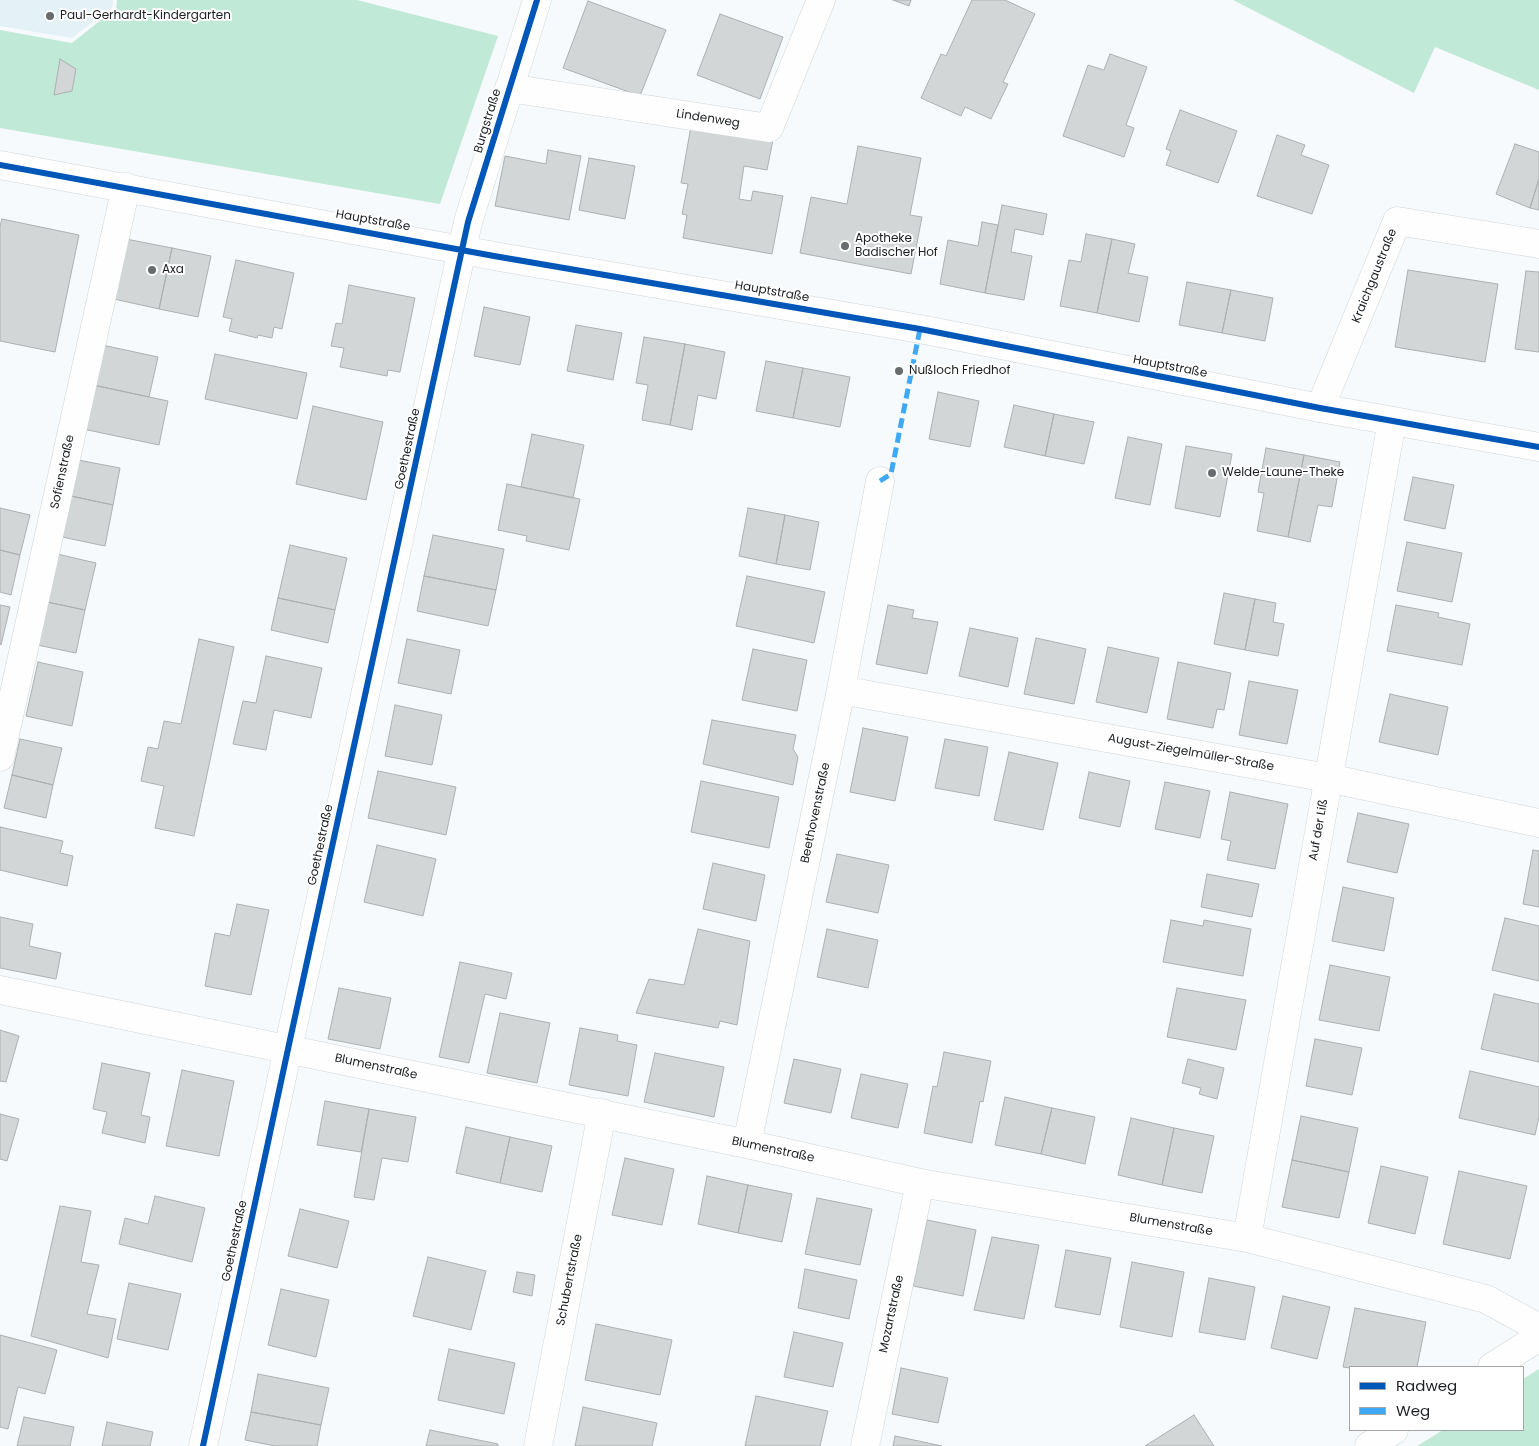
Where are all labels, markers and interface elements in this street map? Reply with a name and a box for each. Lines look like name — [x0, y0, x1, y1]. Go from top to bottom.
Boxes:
place label: Paul-Gerhardt-Kindergarten — [60, 9, 231, 23]
marker: Paul-Gerhardt-Kindergarten — [44, 10, 56, 22]
street label: Burgstraße — [471, 87, 505, 155]
street label: Lindenweg — [675, 107, 741, 131]
street label: Hauptstraße — [335, 207, 411, 235]
street label: Kraichgaustraße — [1350, 227, 1400, 325]
place label: Apotheke Badischer Hof — [855, 232, 938, 260]
marker: Apotheke Badischer Hof — [839, 240, 851, 252]
place label: Axa — [162, 263, 184, 277]
marker: Axa — [146, 264, 158, 276]
street label: Hauptstraße — [734, 278, 810, 306]
street label: Hauptstraße — [1132, 353, 1208, 381]
place label: Nußloch Friedhof — [909, 364, 1010, 378]
marker: Nußloch Friedhof — [893, 365, 905, 377]
street label: Goethestraße — [392, 407, 424, 491]
street label: Sofienstraße — [48, 434, 78, 510]
place label: Welde-Laune-Theke — [1222, 466, 1344, 480]
marker: Welde-Laune-Theke — [1206, 467, 1218, 479]
street label: August-Ziegelmüller-Straße — [1107, 731, 1275, 775]
street label: Beethovenstraße — [798, 761, 834, 865]
street label: Auf der Liß — [1306, 798, 1332, 862]
street label: Goethestraße — [305, 803, 337, 887]
street label: Blumenstraße — [333, 1051, 419, 1083]
street label: Blumenstraße — [730, 1134, 816, 1166]
street label: Goethestraße — [219, 1199, 251, 1283]
street label: Blumenstraße — [1128, 1211, 1214, 1239]
street label: Schubertstraße — [554, 1233, 586, 1327]
street label: Mozartstraße — [877, 1274, 907, 1354]
legend — [1349, 1366, 1524, 1431]
text: Radweg — [1396, 1375, 1457, 1396]
text: Weg — [1396, 1400, 1430, 1421]

